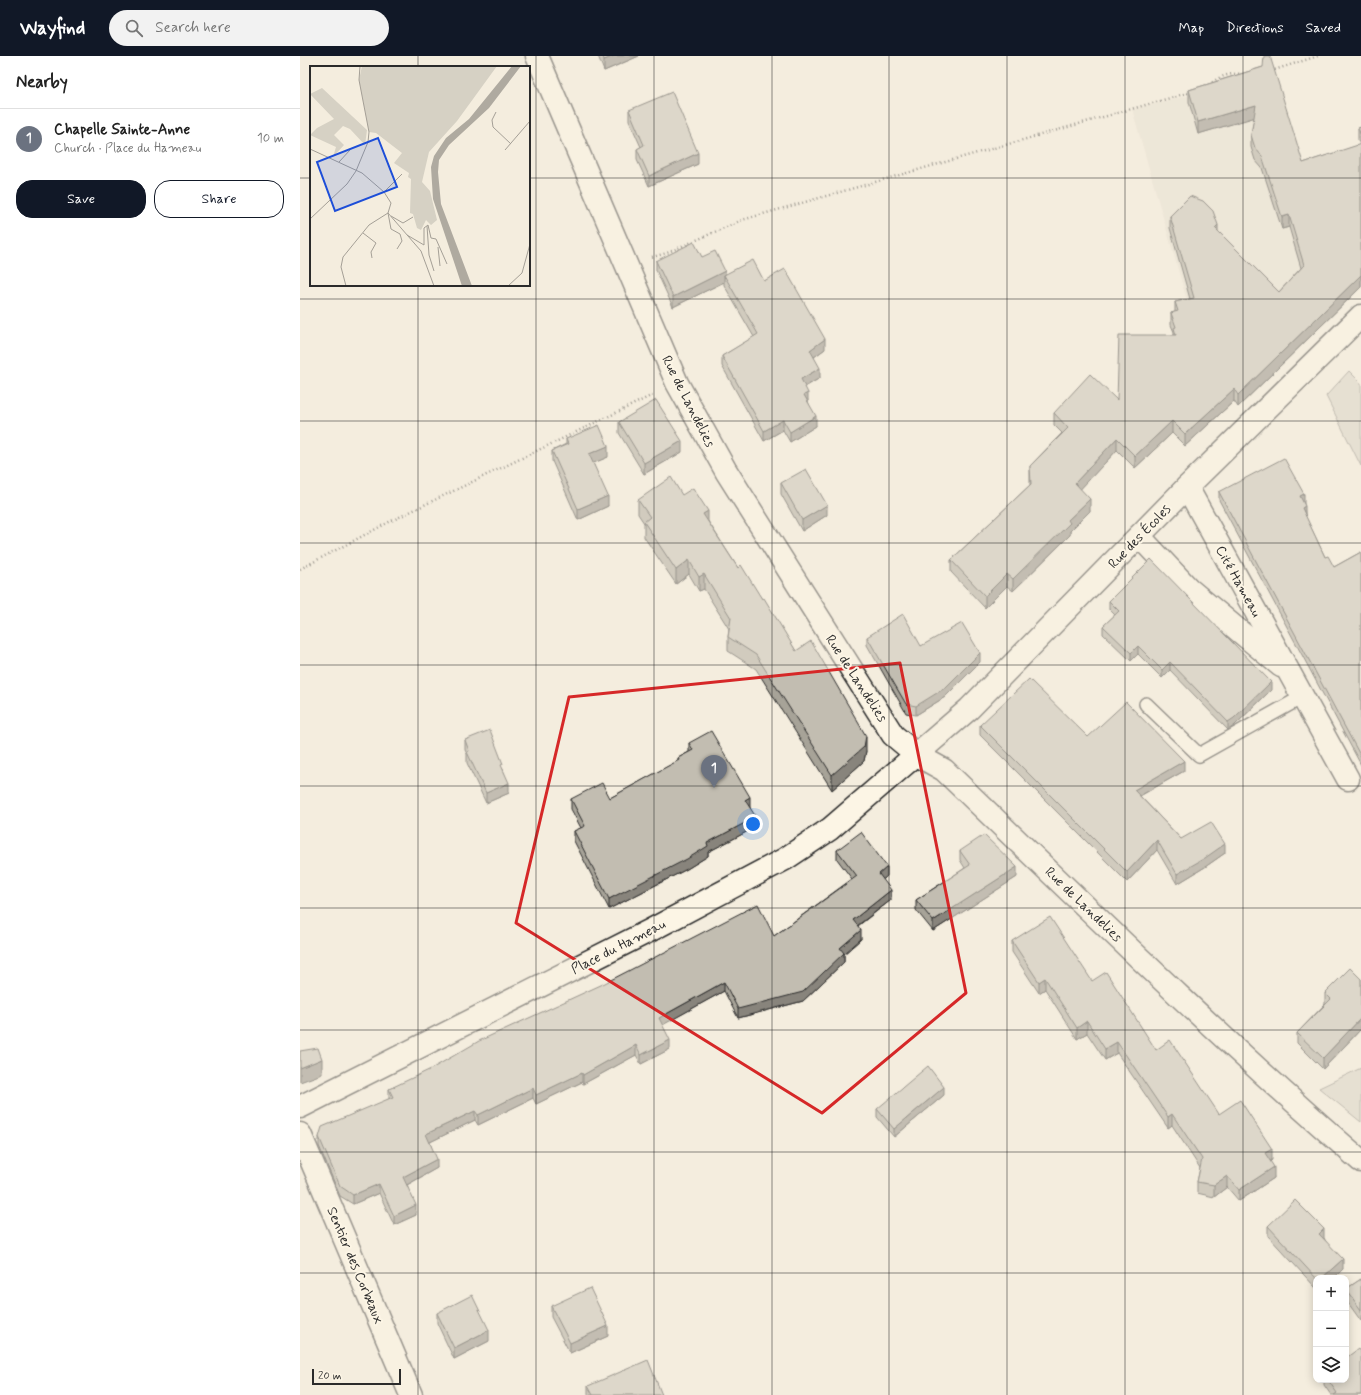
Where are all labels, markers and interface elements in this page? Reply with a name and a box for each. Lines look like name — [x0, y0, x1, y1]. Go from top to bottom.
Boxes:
search box — [109, 10, 389, 46]
text: Wayfind — [20, 16, 85, 41]
icon: search — [123, 17, 145, 39]
text: Search here — [155, 18, 231, 38]
text: Map — [1178, 19, 1204, 37]
text: Directions — [1226, 19, 1284, 37]
text: Saved — [1306, 19, 1341, 37]
inset map — [310, 66, 530, 286]
text: Nearby — [16, 71, 68, 93]
text: Chapelle Sainte-Anne — [54, 120, 190, 140]
text: 1 — [26, 130, 32, 147]
text: 10 m — [257, 130, 284, 147]
text: Church · Place du Hameau — [54, 140, 201, 157]
button: Save — [16, 180, 146, 218]
button: Share — [154, 180, 284, 218]
street label: Rue de Landelies — [657, 352, 719, 450]
street label: Rue des Écoles — [1104, 500, 1175, 573]
street label: Cité Hameau — [1211, 543, 1265, 620]
street label: Rue de Landelies — [821, 631, 891, 726]
pin: 1 — [701, 755, 727, 788]
your location — [743, 814, 763, 834]
street label: Rue de Landelies — [1041, 863, 1126, 946]
street label: Place du Hameau — [568, 915, 669, 978]
street label: Sentier des Corbeaux — [322, 1204, 388, 1327]
map controls — [1313, 1275, 1349, 1383]
button: + — [1313, 1275, 1349, 1311]
button: − — [1313, 1311, 1349, 1347]
button: layers — [1313, 1347, 1349, 1383]
scale bar — [312, 1367, 401, 1386]
text: 20 m — [318, 1369, 341, 1383]

